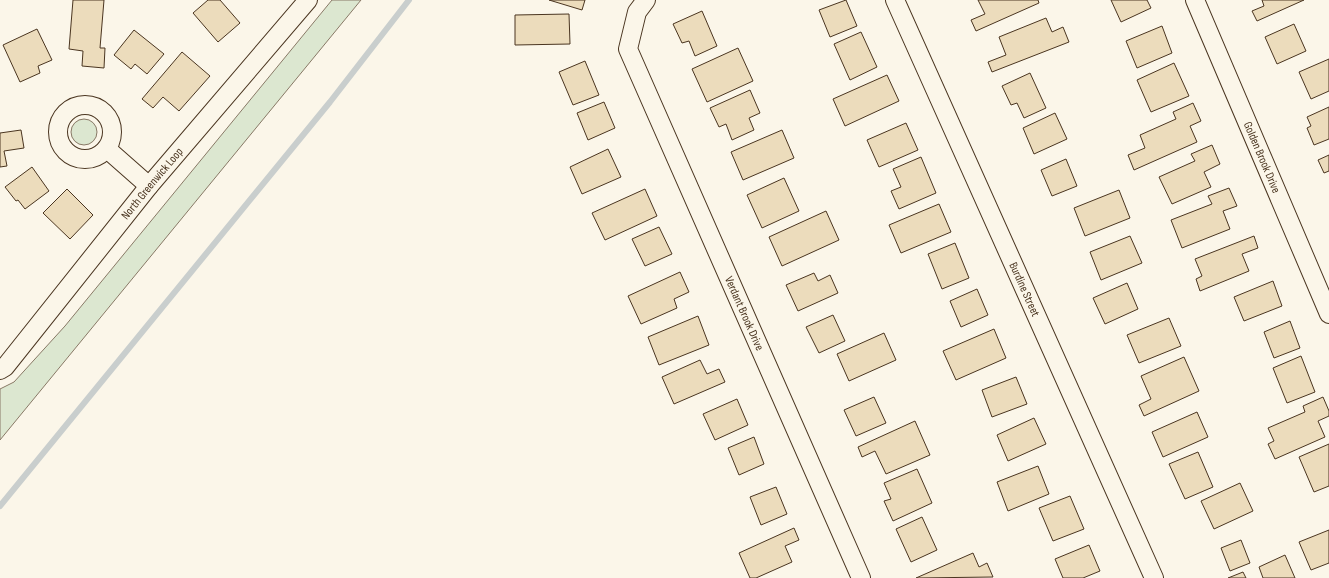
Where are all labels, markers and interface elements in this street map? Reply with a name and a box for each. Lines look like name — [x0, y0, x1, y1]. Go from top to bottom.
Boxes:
street label: Golden Brook Drive — [1240, 119, 1284, 195]
street label: North Greenwick Loop — [118, 144, 186, 222]
street label: Burdine Street — [1006, 260, 1043, 319]
street label: Verdant Brook Drive — [722, 274, 767, 353]

